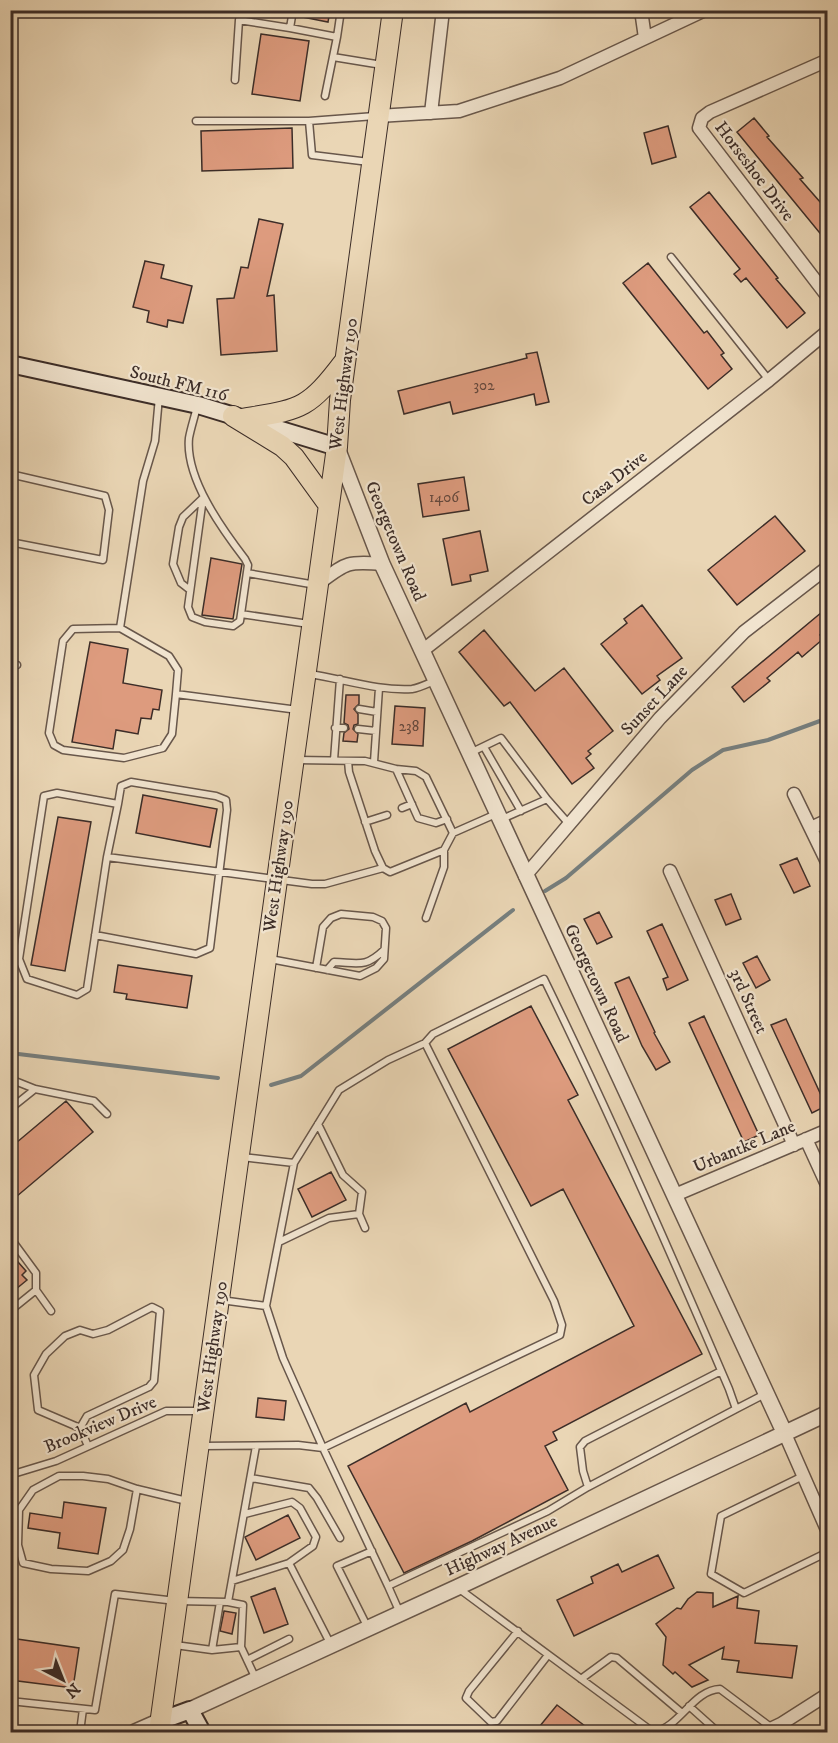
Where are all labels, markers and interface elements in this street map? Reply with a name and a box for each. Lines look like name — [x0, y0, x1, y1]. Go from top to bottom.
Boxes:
street label: Horseshoe Drive — [710, 117, 799, 226]
street label: West Highway 190 — [325, 317, 363, 453]
street label: South FM 116 — [128, 361, 230, 407]
house number: 302 — [473, 376, 495, 395]
street label: Casa Drive — [577, 446, 652, 511]
street label: Georgetown Road — [360, 478, 430, 605]
house number: 1406 — [429, 488, 460, 507]
street label: Sunset Lane — [617, 661, 693, 740]
house number: 238 — [399, 717, 419, 736]
street label: West Highway 190 — [259, 799, 299, 935]
street label: Georgetown Road — [559, 921, 633, 1046]
street label: 3rd Street — [724, 966, 772, 1038]
street label: Urbantke Lane — [690, 1116, 799, 1178]
street label: West Highway 190 — [193, 1280, 233, 1416]
street label: Brookview Drive — [41, 1391, 160, 1458]
street label: Highway Avenue — [442, 1510, 561, 1581]
north arrow — [33, 1650, 93, 1710]
text: N — [61, 1679, 84, 1702]

